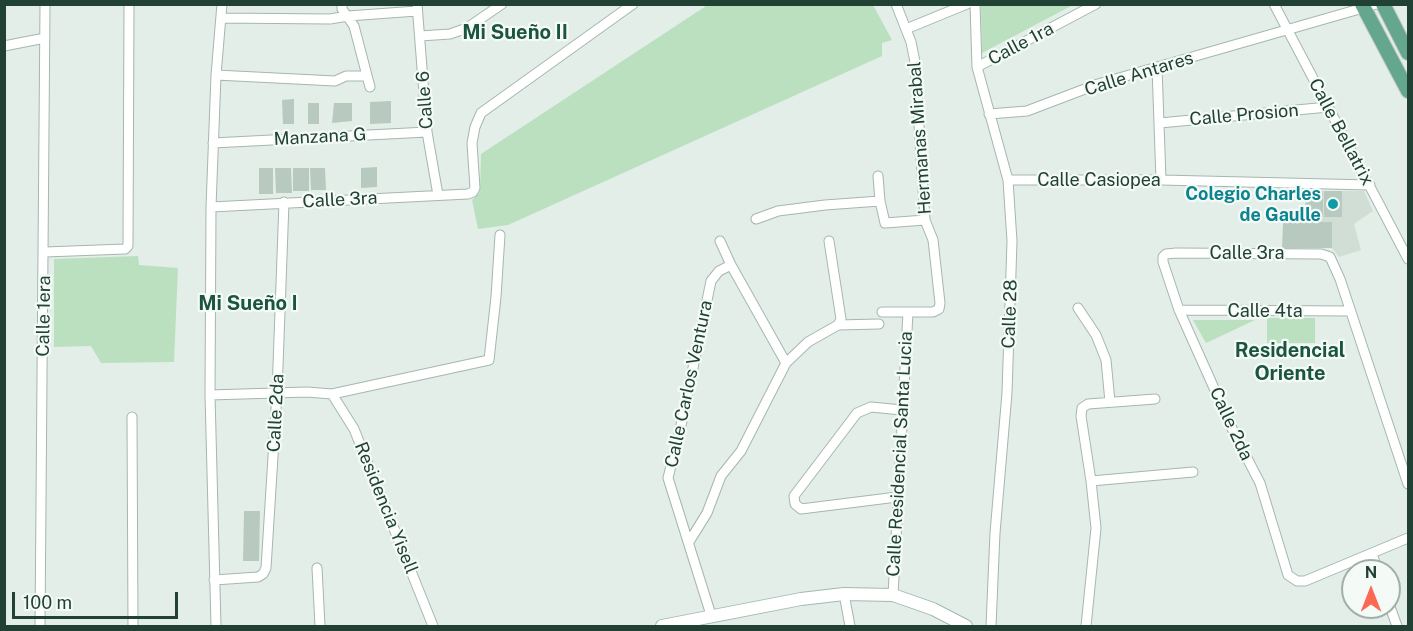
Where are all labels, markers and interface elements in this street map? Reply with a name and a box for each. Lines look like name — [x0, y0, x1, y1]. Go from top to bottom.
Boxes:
street label: Calle 1ra — [985, 18, 1057, 70]
district label: Mi Sueño II — [462, 21, 568, 45]
street label: Calle Antares — [1082, 47, 1196, 101]
street label: Hermanas Mirabal — [904, 61, 936, 215]
street label: Calle 6 — [412, 70, 438, 130]
street label: Calle Bellatrix — [1304, 75, 1378, 189]
street label: Calle Prosion — [1188, 99, 1300, 131]
street label: Manzana G — [273, 124, 367, 150]
street label: Calle Casiopea — [1037, 169, 1161, 191]
place label: Colegio Charles de Gaulle — [1185, 183, 1321, 226]
street label: Calle 3ra — [302, 187, 378, 213]
marker: Colegio Charles de Gaulle — [1326, 197, 1340, 211]
street label: Calle 3ra — [1210, 242, 1284, 264]
street label: Calle 1era — [32, 275, 56, 357]
street label: Calle 28 — [998, 279, 1022, 349]
district label: Mi Sueño I — [198, 292, 298, 316]
street label: Calle Carlos Ventura — [661, 298, 717, 470]
street label: Calle 4ta — [1227, 300, 1303, 322]
street label: Calle Residencial Santa Lucia — [883, 331, 917, 577]
district label: Residencial Oriente — [1235, 339, 1345, 386]
street label: Calle 2da — [263, 373, 289, 453]
street label: Calle 2da — [1205, 384, 1257, 464]
street label: Residencia Yisell — [350, 439, 422, 577]
north arrow — [1341, 559, 1401, 619]
text: N — [1365, 563, 1377, 582]
scale bar — [15, 580, 182, 618]
text: 100 m — [23, 592, 72, 613]

